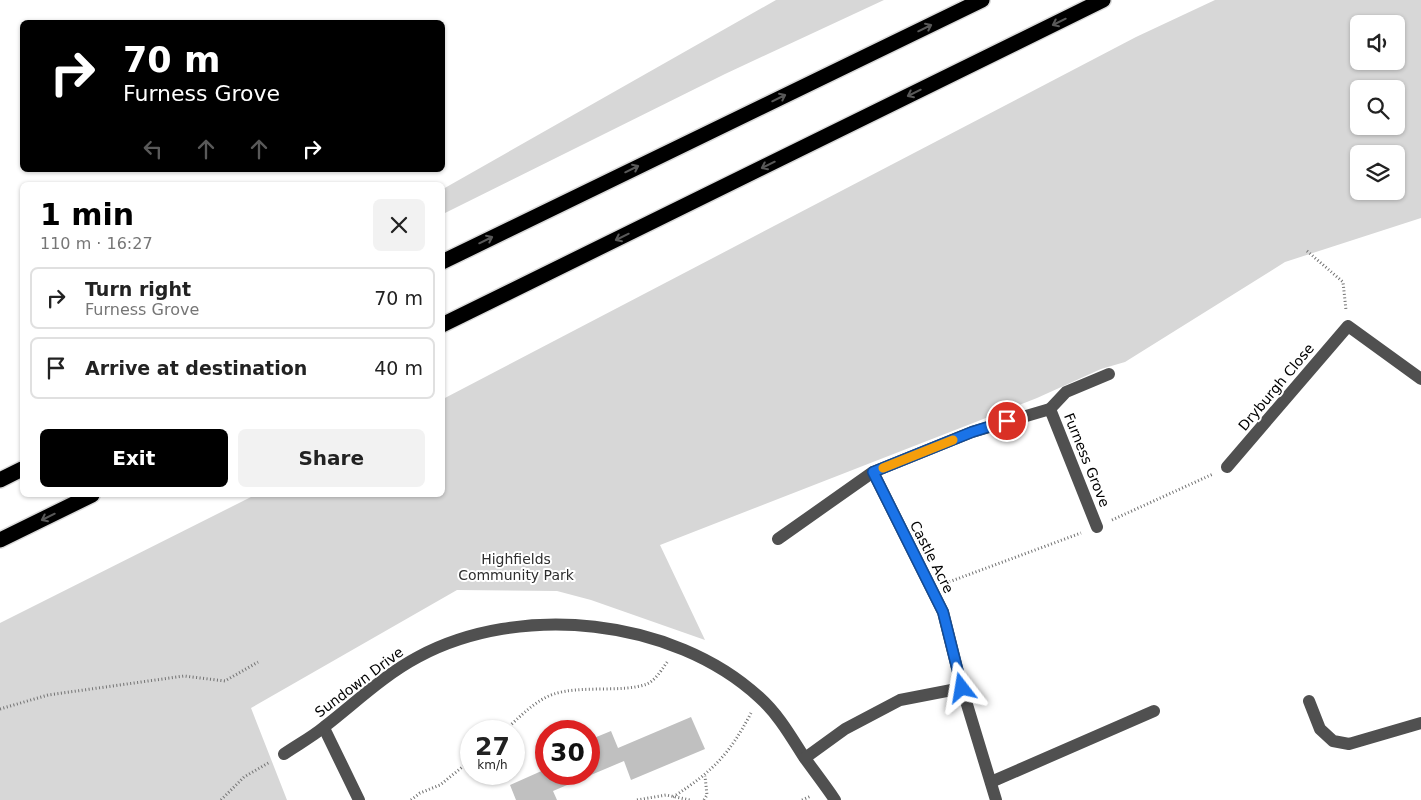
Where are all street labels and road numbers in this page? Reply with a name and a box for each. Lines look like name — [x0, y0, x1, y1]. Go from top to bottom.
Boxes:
street label: Dryburgh Close — [1235, 340, 1317, 434]
street label: Furness Grove — [1061, 411, 1113, 509]
street label: Castle Acre — [907, 518, 957, 596]
street label: Sundown Drive — [312, 644, 406, 720]

